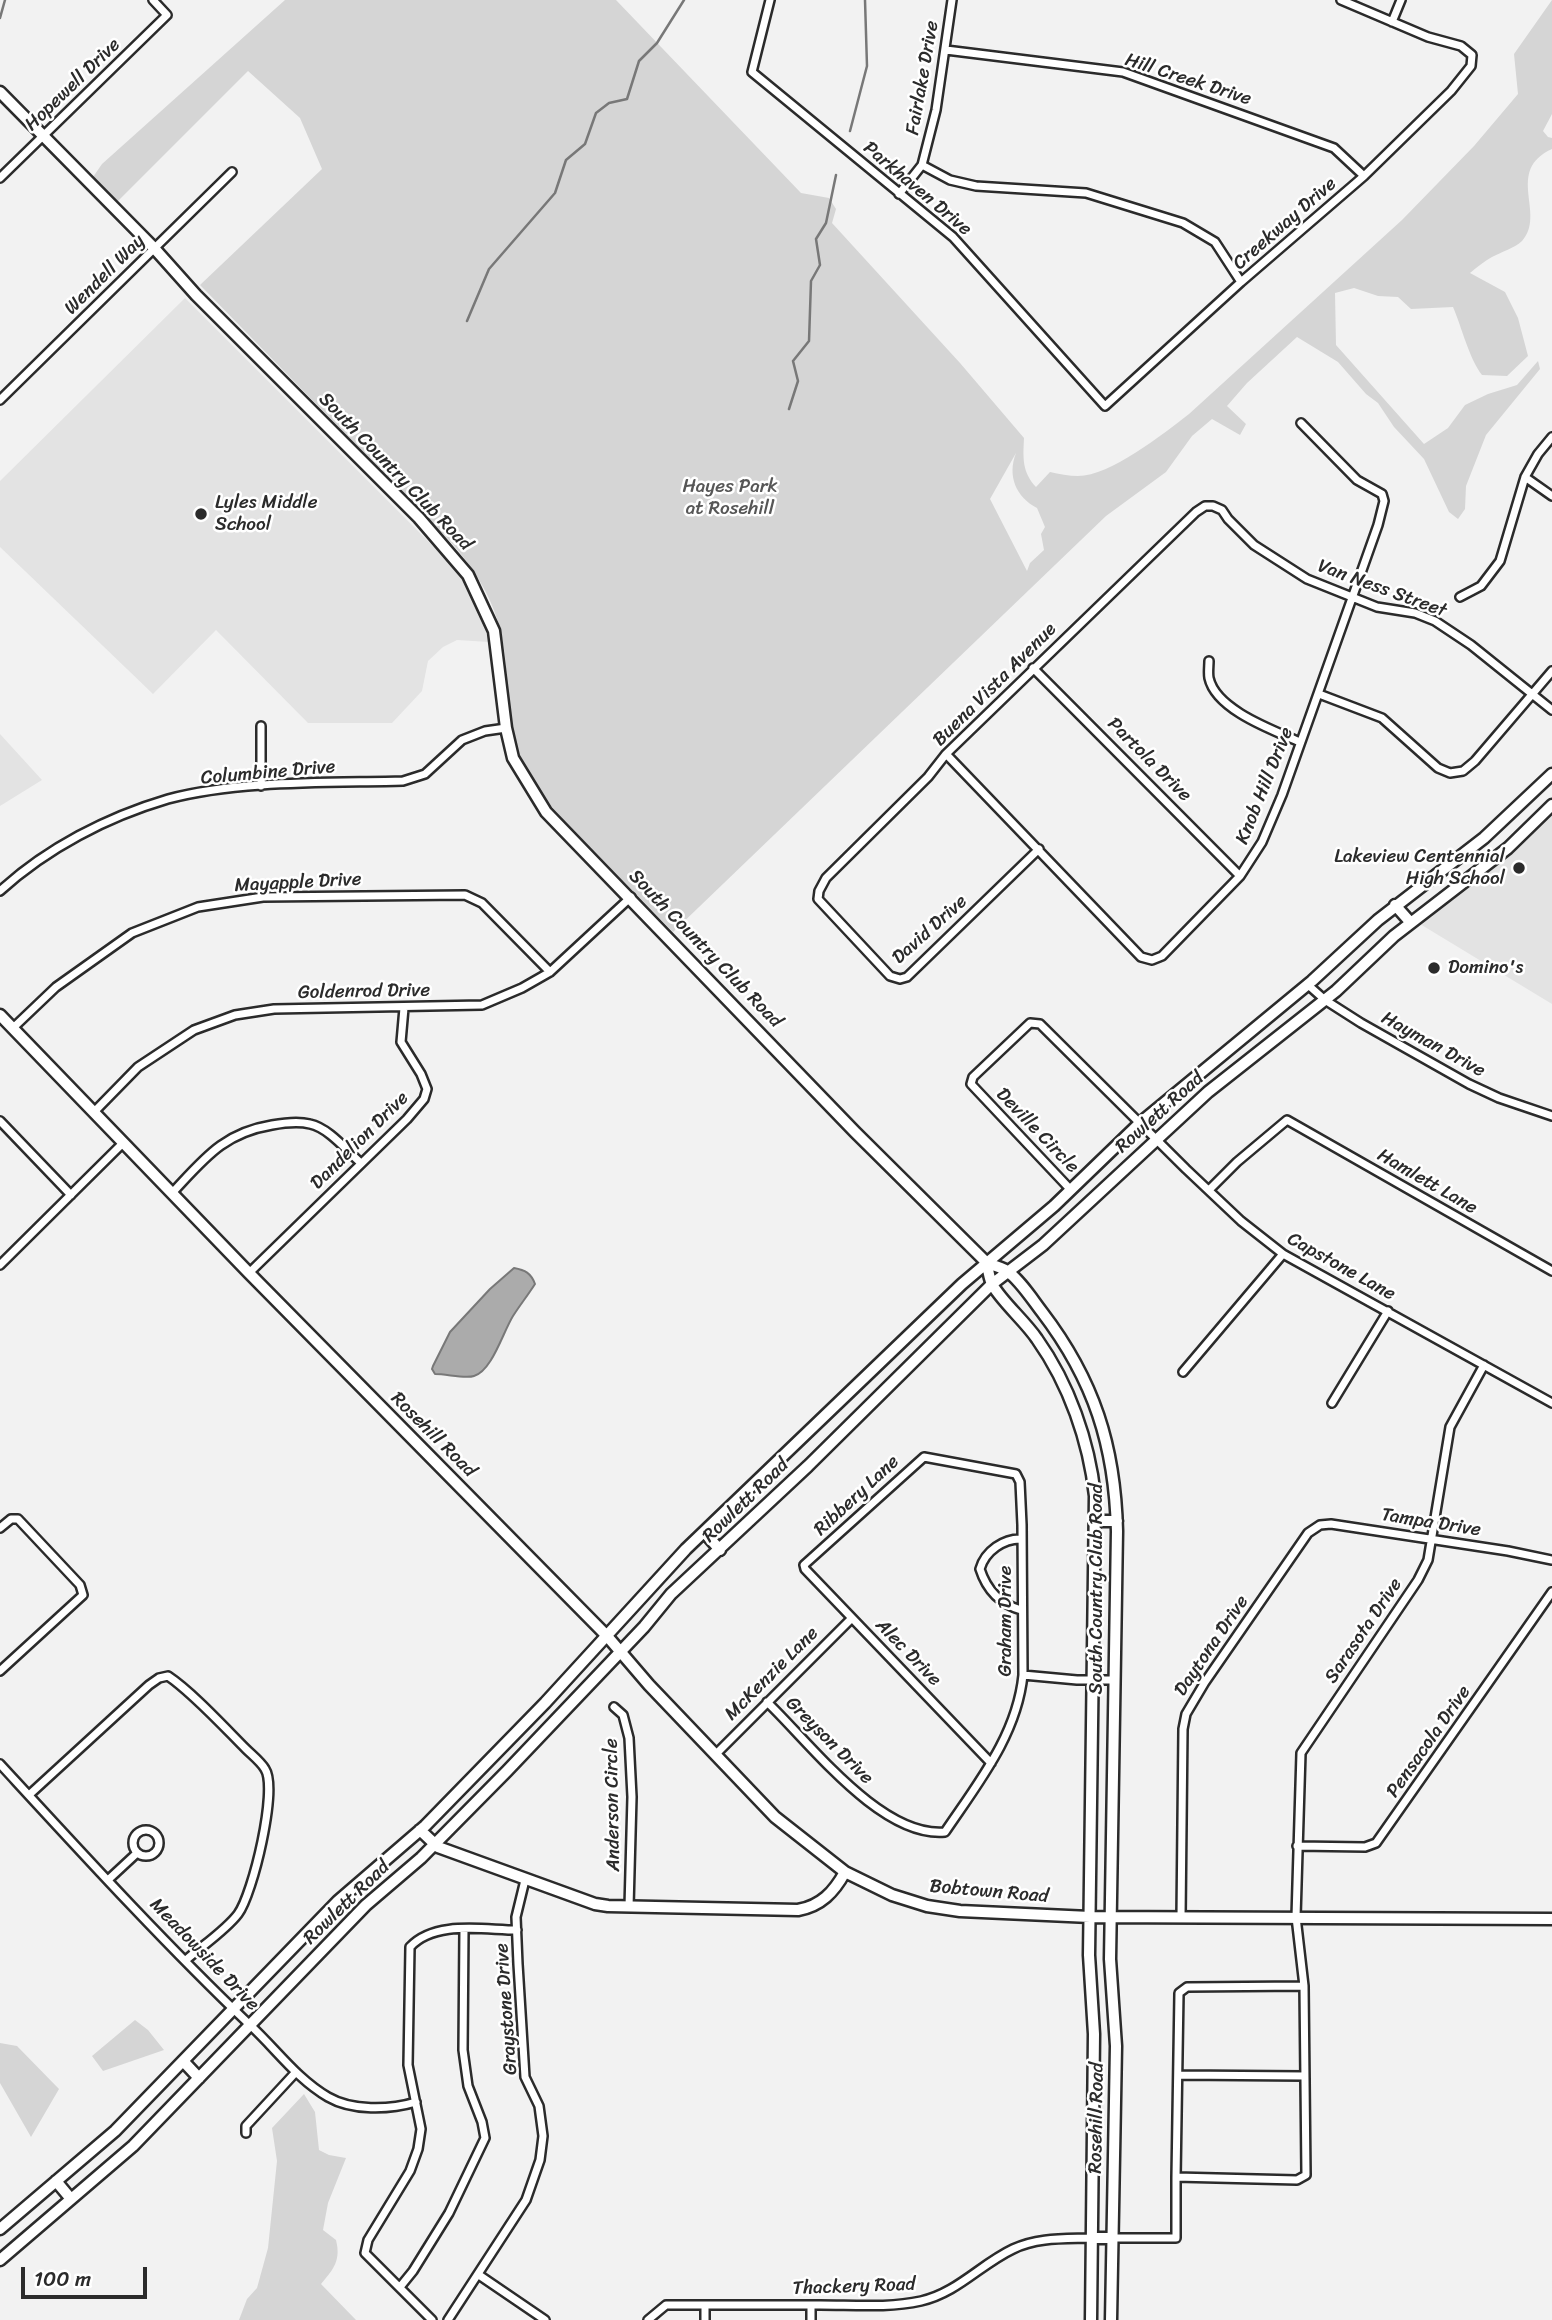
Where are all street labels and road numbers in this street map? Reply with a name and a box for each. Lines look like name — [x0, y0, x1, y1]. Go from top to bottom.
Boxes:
street label: Fairlake Drive — [902, 19, 944, 137]
street label: Hopewell Drive — [20, 34, 126, 136]
street label: Hill Creek Drive — [1122, 49, 1254, 111]
street label: Parkhaven Drive — [858, 137, 976, 241]
street label: Creekway Drive — [1229, 173, 1341, 275]
street label: Wendell Way — [60, 230, 150, 320]
street label: South Country Club Road — [313, 388, 477, 556]
street label: Van Ness Street — [1315, 555, 1449, 623]
street label: Buena Vista Avenue — [928, 618, 1062, 752]
street label: Partola Drive — [1102, 713, 1196, 807]
street label: Knob Hill Drive — [1231, 724, 1299, 848]
street label: Columbine Drive — [200, 756, 336, 790]
street label: South Country Club Road — [623, 865, 787, 1033]
street label: Mayapple Drive — [234, 868, 362, 898]
street label: David Drive — [888, 890, 972, 970]
street label: Goldenrod Drive — [298, 979, 430, 1005]
street label: Hayman Drive — [1377, 1007, 1489, 1083]
street label: Rowlett Road — [1111, 1067, 1209, 1159]
street label: Deville Circle — [991, 1084, 1083, 1178]
street label: Dandelion Drive — [306, 1087, 414, 1195]
street label: Hamlett Lane — [1373, 1144, 1481, 1220]
street label: Capstone Lane — [1283, 1228, 1399, 1306]
street label: Rosehill Road — [386, 1388, 480, 1482]
street label: Ribbery Lane — [810, 1451, 904, 1541]
street label: Rowlett Road — [698, 1454, 794, 1548]
street label: South Country Club Road — [1086, 1483, 1108, 1695]
street label: Tampa Drive — [1380, 1504, 1482, 1542]
street label: Graham Drive — [995, 1565, 1017, 1677]
street label: Sarasota Drive — [1320, 1574, 1408, 1688]
street label: Daytona Drive — [1170, 1591, 1254, 1701]
street label: Alec Drive — [870, 1614, 946, 1692]
street label: McKenzie Lane — [720, 1622, 824, 1726]
street label: Pensacola Drive — [1382, 1682, 1476, 1802]
street label: Greyson Drive — [780, 1692, 878, 1790]
street label: Anderson Circle — [600, 1738, 626, 1872]
street label: Rowlett Road — [299, 1856, 395, 1950]
street label: Bobtown Road — [929, 1875, 1049, 1909]
street label: Meadowside Drive — [144, 1894, 264, 2016]
street label: Graystone Drive — [491, 1942, 523, 2076]
street label: Rosehill Road — [1085, 2062, 1109, 2174]
street label: Thackery Road — [792, 2273, 916, 2301]

